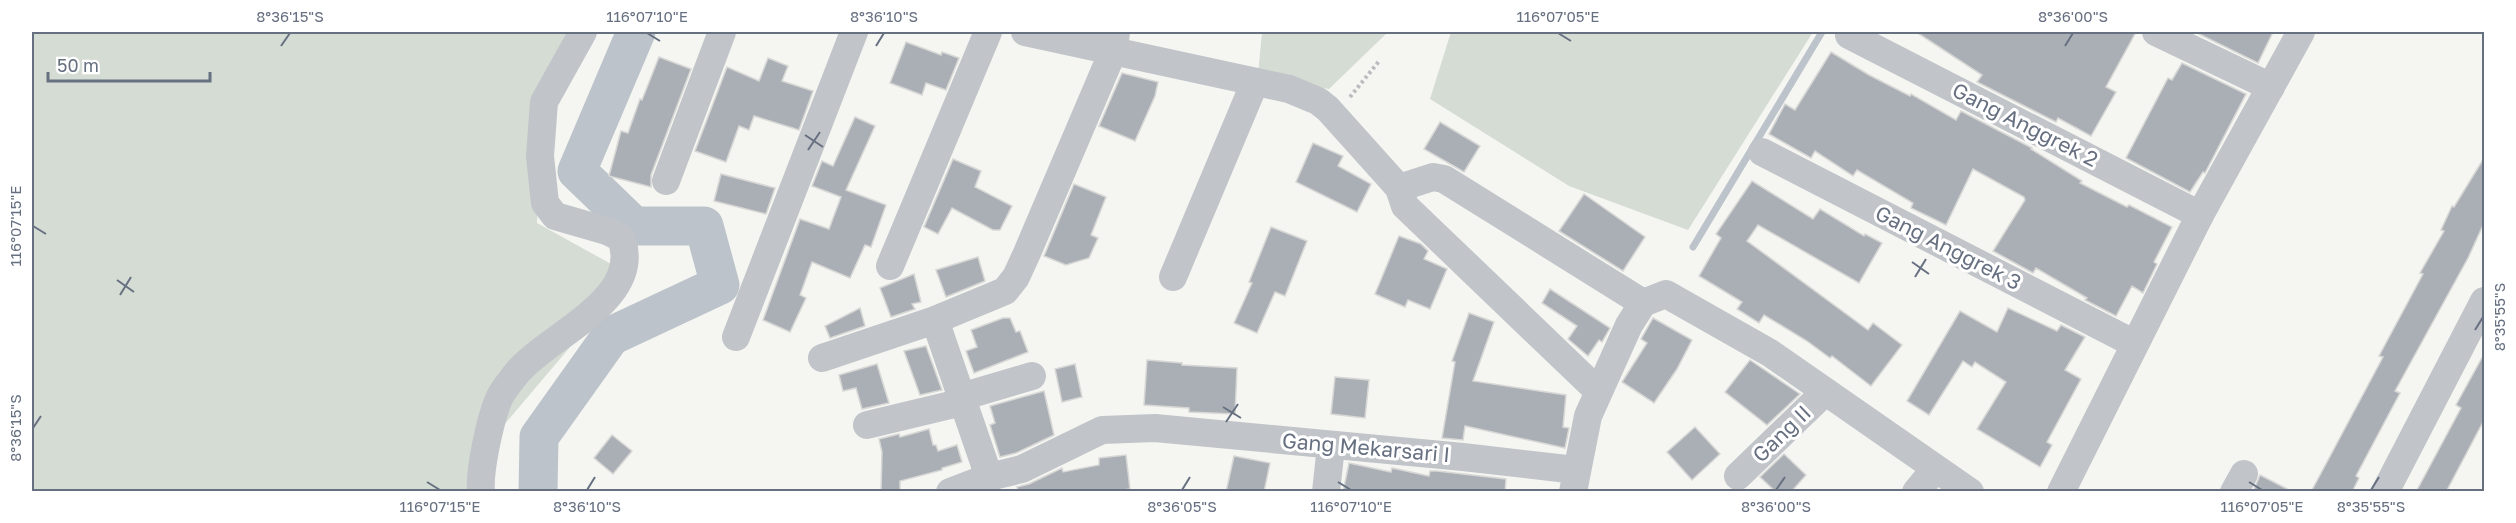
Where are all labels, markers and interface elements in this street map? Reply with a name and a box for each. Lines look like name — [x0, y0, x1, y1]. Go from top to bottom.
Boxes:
text: 8°36'15"S — [256, 7, 324, 25]
text: 116°07'10"E — [606, 7, 688, 25]
text: 8°36'10"S — [850, 7, 918, 25]
text: 116°07'05"E — [1516, 7, 1600, 25]
text: 8°36'00"S — [2038, 7, 2108, 25]
scale bar — [48, 45, 210, 83]
text: 50 m — [57, 54, 99, 76]
street label: Gang Anggrek 2 — [1948, 76, 2103, 172]
text: 116°07'15"E — [6, 185, 24, 267]
street label: Gang Anggrek 3 — [1871, 199, 2026, 295]
text: 8°35'55"S — [2490, 283, 2508, 351]
text: 8°36'15"S — [6, 394, 24, 462]
street label: Gang II — [1747, 399, 1816, 467]
street label: Gang Mekarsari I — [1281, 427, 1451, 467]
text: 116°07'15"E — [399, 497, 481, 515]
text: 8°36'10"S — [553, 497, 621, 515]
text: 8°36'05"S — [1147, 497, 1217, 515]
text: 116°07'10"E — [1310, 497, 1392, 515]
text: 8°36'00"S — [1741, 497, 1811, 515]
text: 116°07'05"E — [2220, 497, 2304, 515]
text: 8°35'55"S — [2337, 497, 2405, 515]

